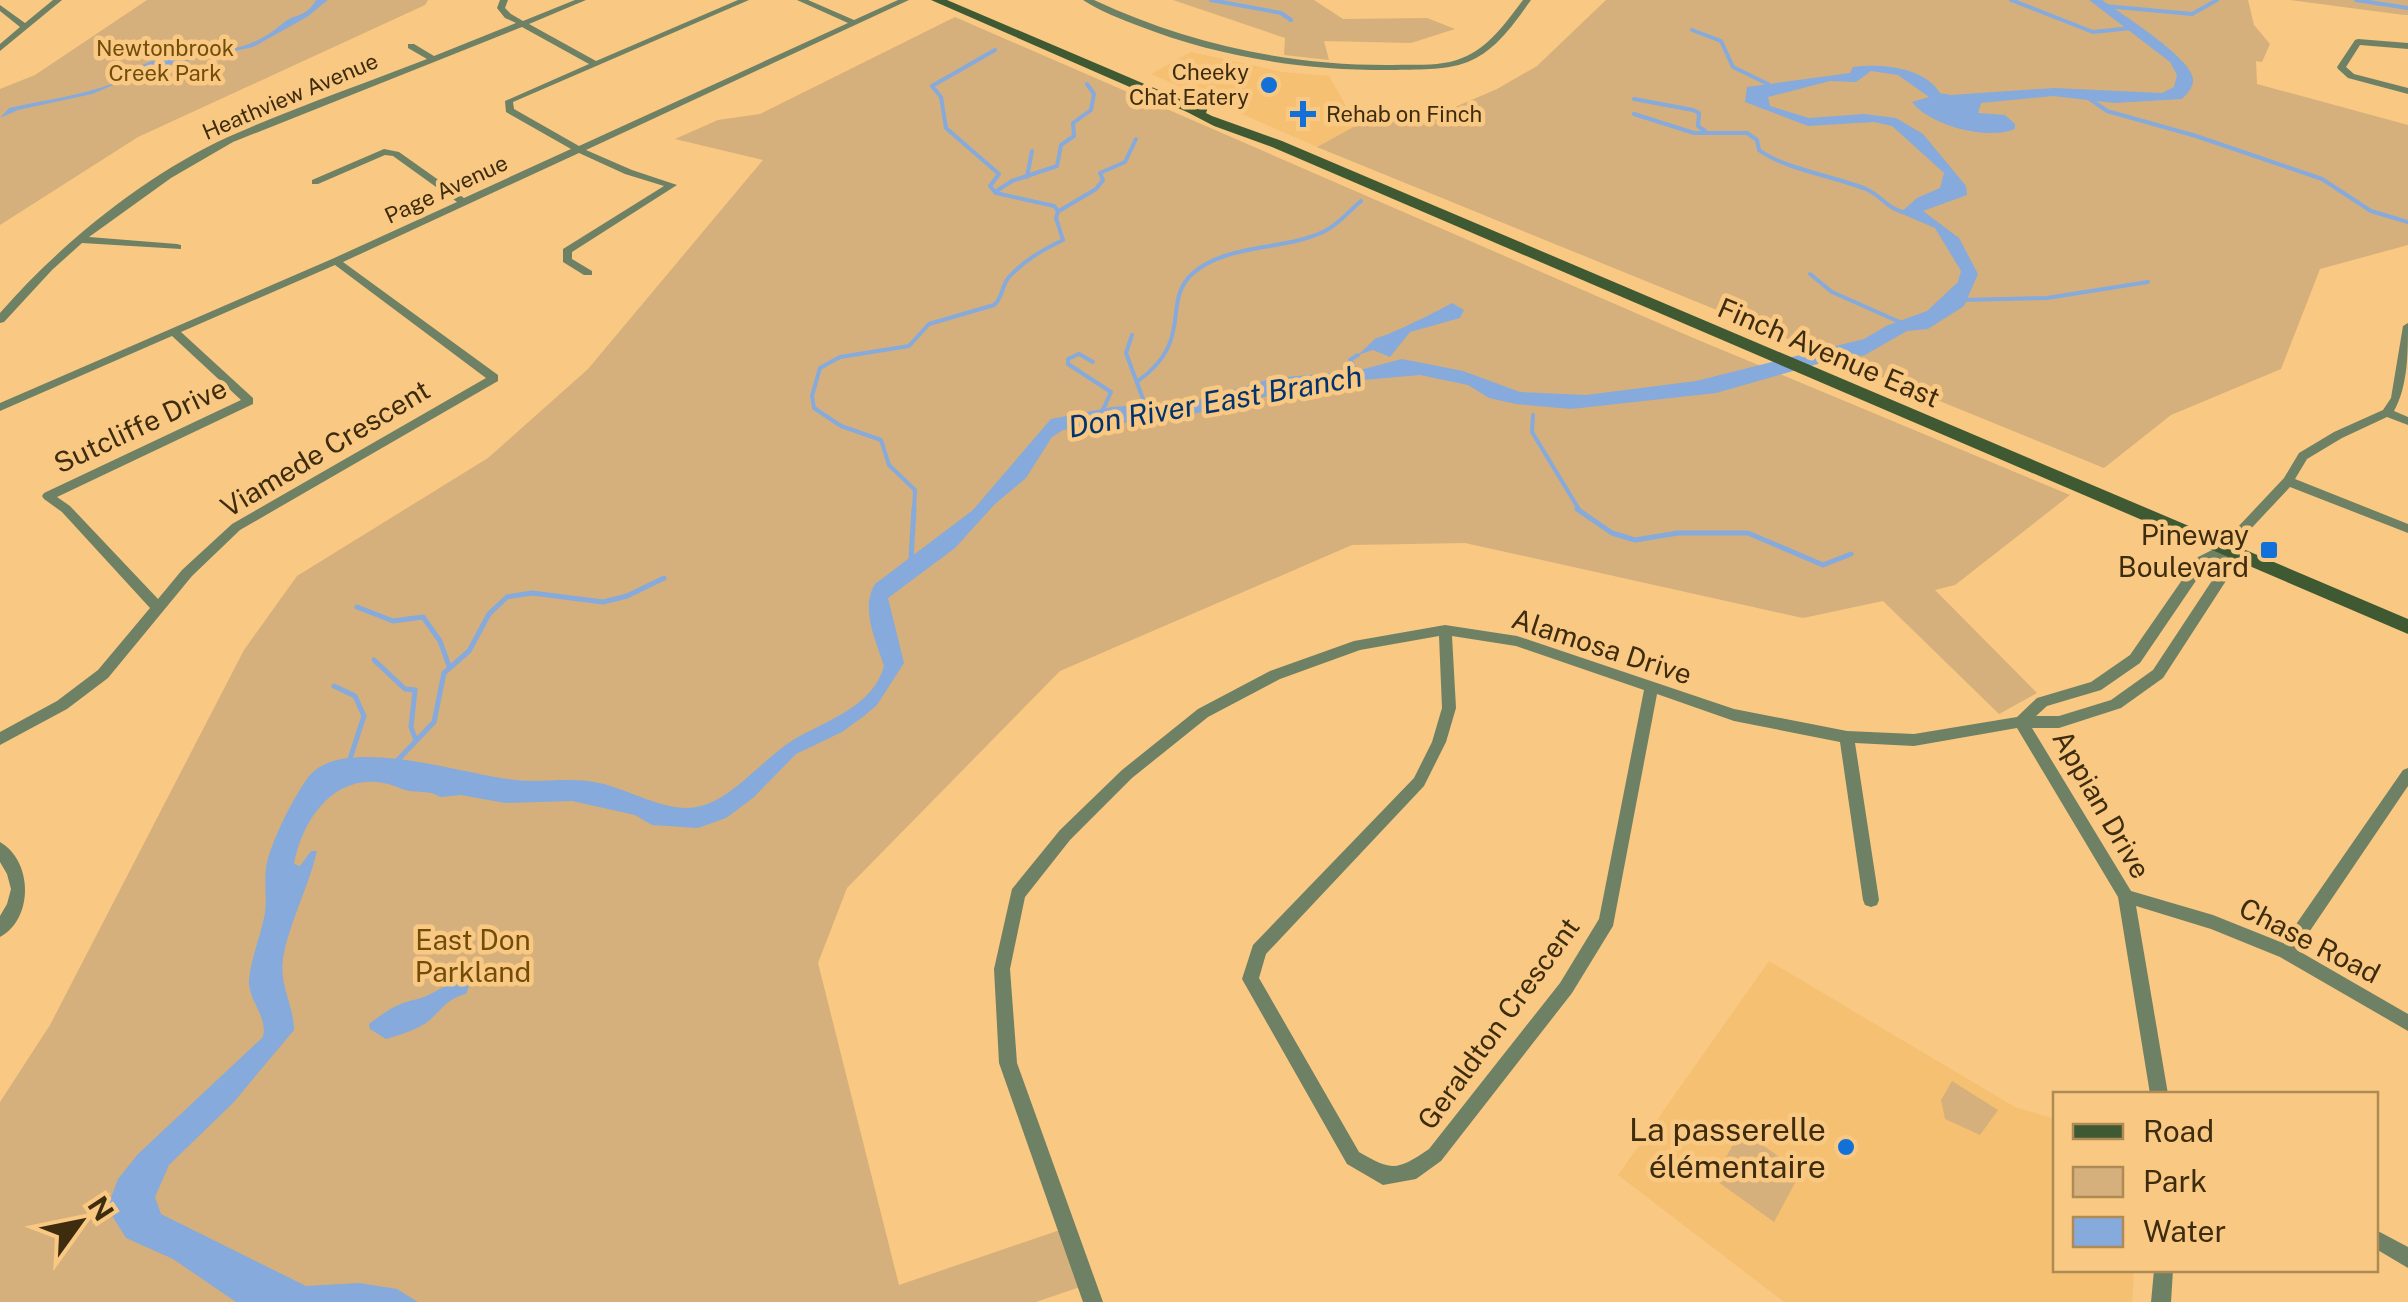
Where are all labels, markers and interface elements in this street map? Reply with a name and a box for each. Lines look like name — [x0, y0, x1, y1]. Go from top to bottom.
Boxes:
park label: Newtonbrook Creek Park — [96, 35, 234, 86]
street label: Heathview Avenue — [198, 47, 382, 145]
place label: Cheeky Chat Eatery — [1129, 59, 1249, 110]
marker: Cheeky Chat Eatery — [1258, 74, 1280, 96]
marker: Rehab on Finch — [1290, 101, 1316, 127]
place label: Rehab on Finch — [1326, 101, 1482, 127]
street label: Page Avenue — [380, 149, 512, 229]
street label: Finch Avenue East — [1713, 290, 1945, 414]
water label: Don River East Branch — [1065, 357, 1365, 445]
street label: Sutcliffe Drive — [48, 371, 232, 479]
street label: Viamede Crescent — [215, 373, 435, 523]
place label: Pineway Boulevard — [2118, 518, 2249, 583]
marker: Pineway Boulevard — [2258, 539, 2280, 561]
street label: Alamosa Drive — [1508, 601, 1696, 691]
street label: Appian Drive — [2046, 724, 2158, 884]
street label: Chase Road — [2234, 890, 2386, 990]
street label: Geraldton Crescent — [1410, 911, 1586, 1135]
park label: East Don Parkland — [415, 923, 531, 988]
legend — [2053, 1092, 2378, 1272]
place label: La passerelle élémentaire — [1629, 1111, 1826, 1185]
text: Road — [2143, 1113, 2214, 1149]
marker: La passerelle élémentaire — [1835, 1136, 1857, 1158]
text: Park — [2143, 1163, 2207, 1199]
north arrow — [30, 1172, 130, 1272]
text: N — [82, 1190, 121, 1226]
text: Water — [2143, 1213, 2226, 1249]

